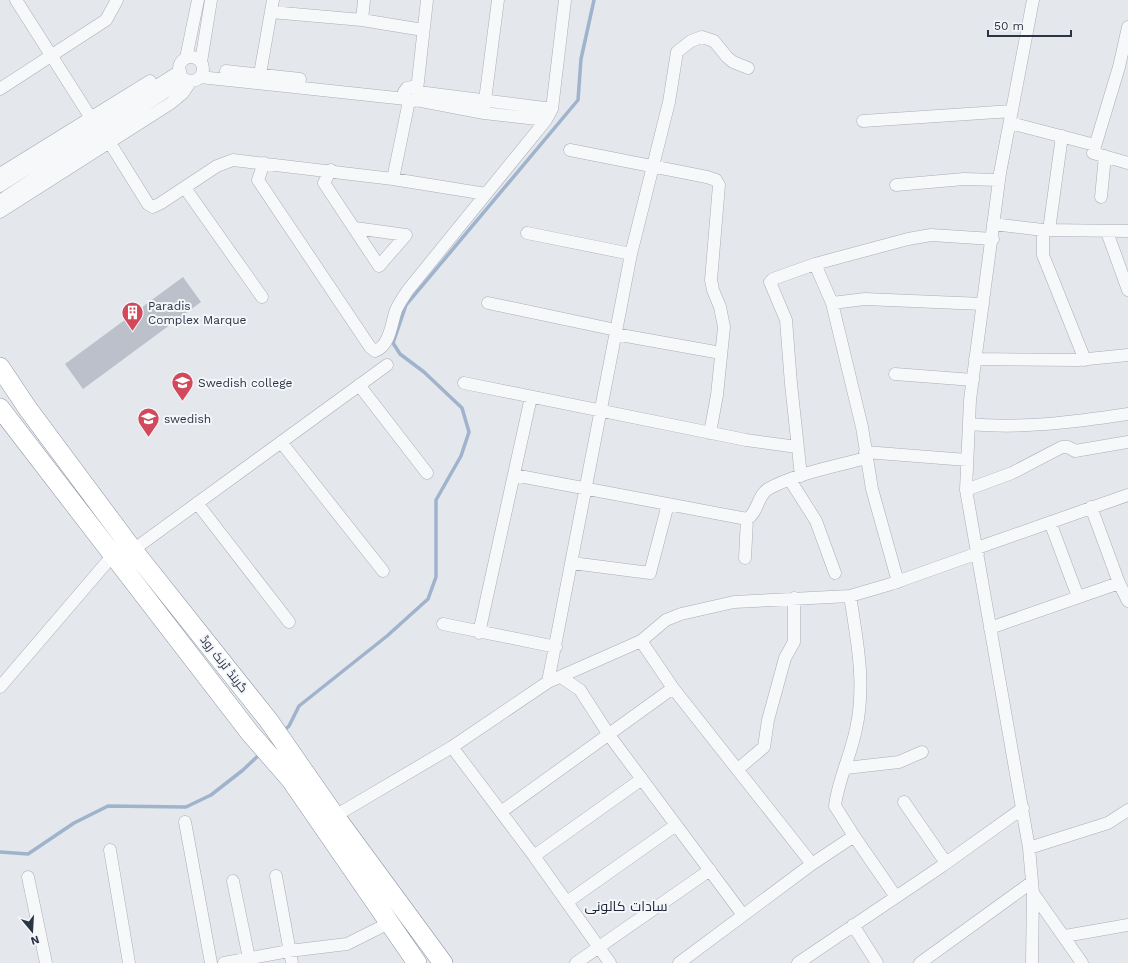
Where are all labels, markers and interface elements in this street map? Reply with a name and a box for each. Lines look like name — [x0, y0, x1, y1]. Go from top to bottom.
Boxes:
scale bar — [988, 12, 1071, 38]
text: 50 m — [994, 19, 1024, 33]
place label: Paradis Complex Marque — [148, 299, 247, 327]
building icon: Paradis Complex Marque — [120, 300, 146, 333]
school or university icon: Swedish college — [169, 370, 195, 403]
place label: Swedish college — [198, 376, 293, 390]
school or university icon: swedish — [136, 406, 162, 439]
place label: swedish — [164, 412, 211, 426]
street label: گرینڈ ٹرنک روڈ — [197, 633, 251, 695]
district label: سادات کالونی — [584, 898, 668, 914]
north arrow — [12, 911, 52, 951]
text: N — [29, 933, 41, 947]

